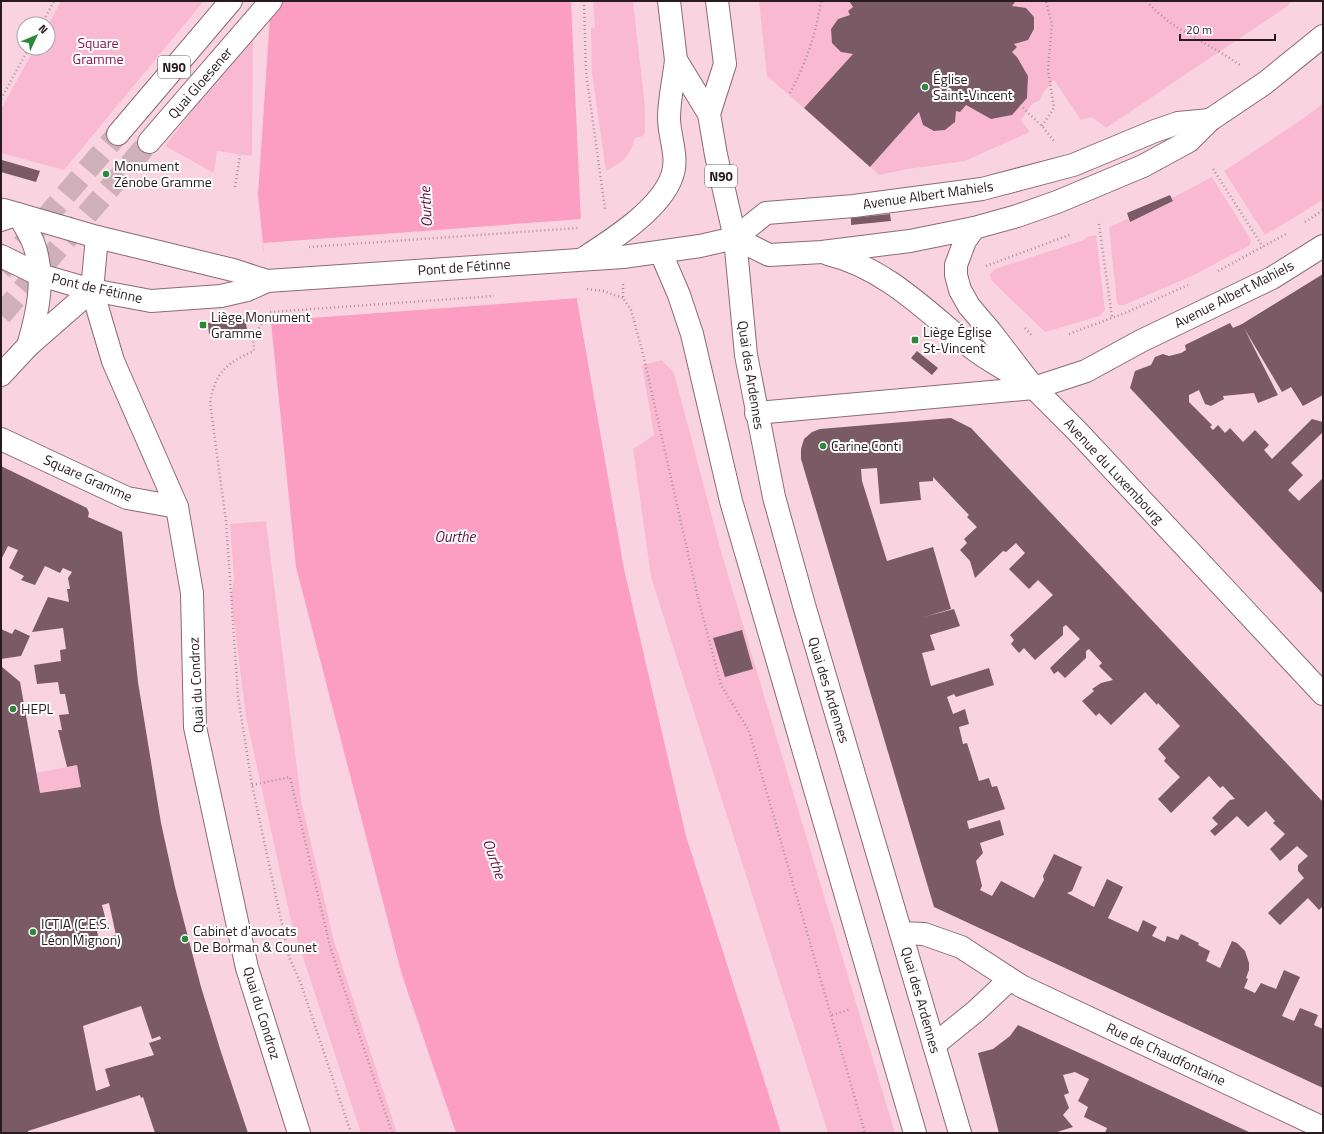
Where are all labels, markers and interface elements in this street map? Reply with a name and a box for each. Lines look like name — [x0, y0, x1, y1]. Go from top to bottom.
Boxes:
north arrow — [16, 16, 56, 56]
scale bar — [1180, 16, 1275, 42]
text: 20 m — [1186, 20, 1212, 39]
text: N — [35, 21, 52, 37]
park label: Square Gramme — [73, 32, 123, 69]
street label: Quai Gloesener — [162, 42, 237, 123]
road number: N90 — [158, 56, 190, 78]
place label: Église Saint-Vincent — [933, 68, 1013, 105]
marker: Église Saint-Vincent — [920, 82, 930, 92]
place label: Monument Zénobe Gramme — [114, 155, 212, 192]
road number: N90 — [705, 165, 737, 187]
marker: Monument Zénobe Gramme — [101, 169, 111, 179]
street label: Avenue Albert Mahiels — [861, 175, 995, 214]
water label: Ourthe — [413, 185, 438, 228]
street label: Pont de Fétinne — [417, 253, 511, 280]
street label: Avenue Albert Mahiels — [1170, 254, 1297, 333]
street label: Pont de Fétinne — [49, 267, 145, 308]
place label: Liège Monument Gramme — [211, 306, 310, 343]
street label: Quai des Ardennes — [733, 319, 770, 431]
marker: Liège Monument Gramme — [198, 320, 208, 330]
place label: Liège Église St-Vincent — [923, 321, 992, 358]
marker: Liège Église St-Vincent — [910, 335, 920, 345]
street label: Avenue du Luxembourg — [1060, 413, 1169, 528]
place label: Carine Conti — [831, 435, 902, 456]
marker: Carine Conti — [818, 441, 828, 451]
street label: Square Gramme — [40, 449, 136, 506]
water label: Ourthe — [435, 525, 476, 548]
street label: Quai des Ardennes — [803, 634, 856, 746]
street label: Quai du Condroz — [183, 637, 208, 734]
place label: HEPL — [21, 698, 53, 719]
marker: HEPL — [8, 704, 18, 714]
water label: Ourthe — [477, 836, 512, 883]
place label: ICTIA (C.E.S. Léon Mignon) — [41, 913, 121, 950]
place label: Cabinet d'avocats De Borman & Counet — [193, 920, 317, 957]
marker: ICTIA (C.E.S. Léon Mignon) — [28, 927, 38, 937]
marker: Cabinet d'avocats De Borman & Counet — [180, 934, 190, 944]
street label: Quai des Ardennes — [896, 944, 947, 1056]
street label: Quai du Condroz — [238, 964, 287, 1062]
street label: Rue de Chaudfontaine — [1103, 1017, 1229, 1090]

